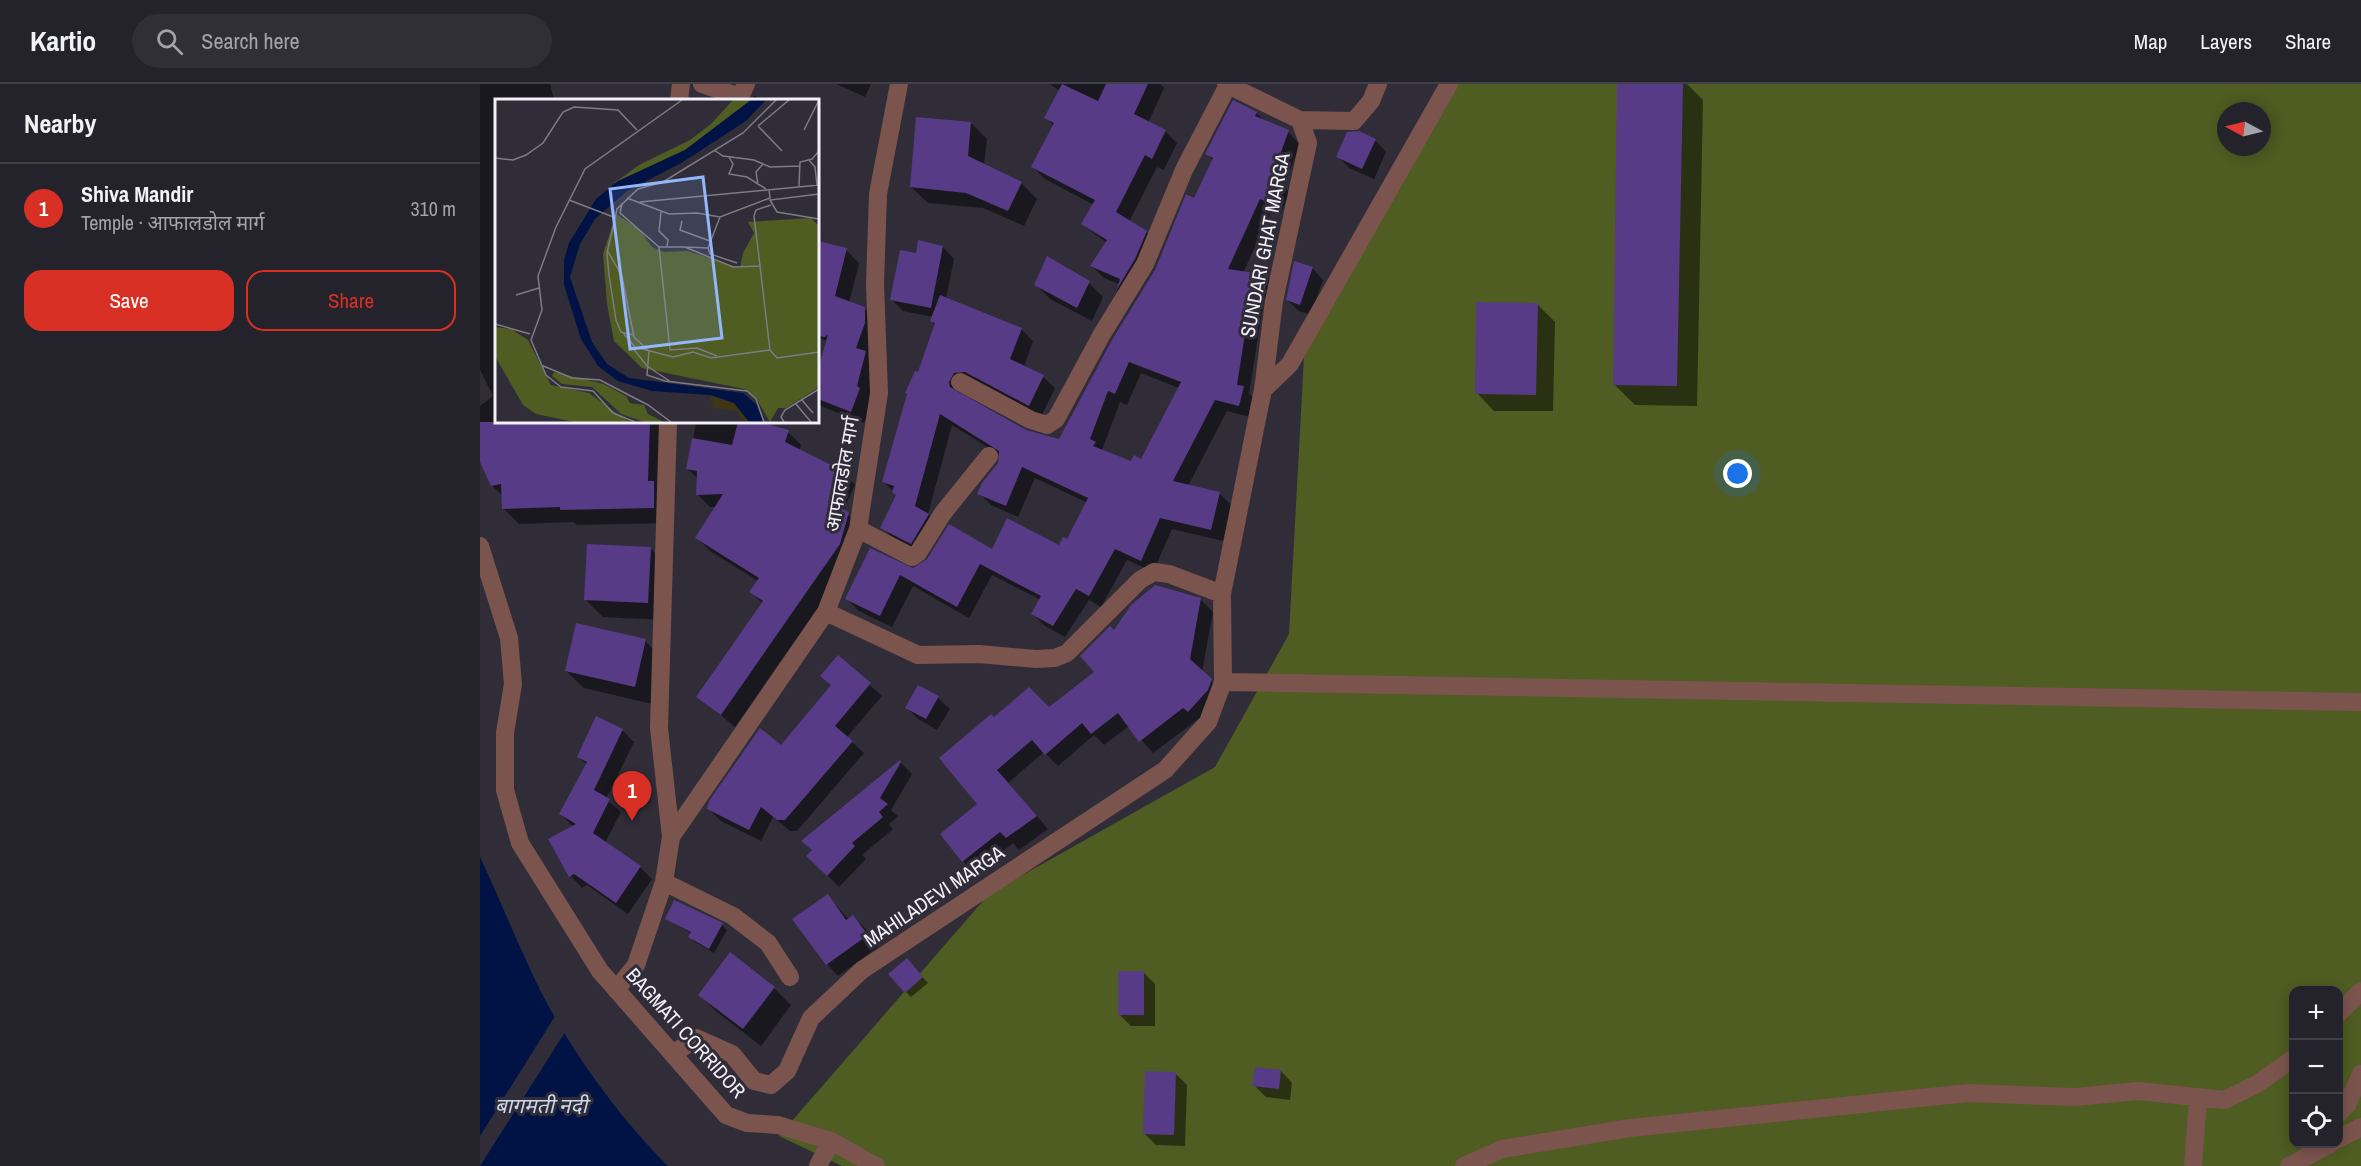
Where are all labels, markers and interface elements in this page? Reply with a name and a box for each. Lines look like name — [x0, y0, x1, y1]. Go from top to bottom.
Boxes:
search box — [132, 14, 552, 68]
text: Kartio — [30, 22, 96, 60]
icon: search — [153, 25, 186, 58]
text: Search here — [201, 26, 300, 56]
text: Map — [2134, 27, 2167, 56]
text: Layers — [2200, 27, 2252, 56]
text: Share — [2285, 27, 2331, 56]
inset map — [495, 99, 819, 423]
north arrow — [2217, 102, 2271, 156]
text: Nearby — [24, 106, 96, 141]
street label: SUNDARI GHAT MARGA — [1233, 150, 1296, 339]
text: Shiva Mandir — [81, 179, 193, 209]
text: 1 — [39, 195, 48, 222]
text: 310 m — [410, 195, 456, 222]
text: Temple · आफालडोल मार्ग — [81, 209, 265, 236]
button: Save — [24, 270, 234, 331]
button: Share — [246, 270, 456, 331]
street label: आफालडोल मार्ग — [818, 413, 865, 534]
your location — [1723, 459, 1752, 488]
pin: 1 — [612, 772, 652, 821]
street label: MAHILADEVI MARGA — [858, 838, 1009, 953]
street label: BAGMATI CORRIDOR — [621, 962, 752, 1104]
map controls — [2289, 986, 2343, 1148]
button: + — [2289, 986, 2343, 1040]
button: − — [2289, 1040, 2343, 1094]
water label: बागमती नदी — [495, 1091, 591, 1120]
button: locate — [2289, 1094, 2343, 1148]

